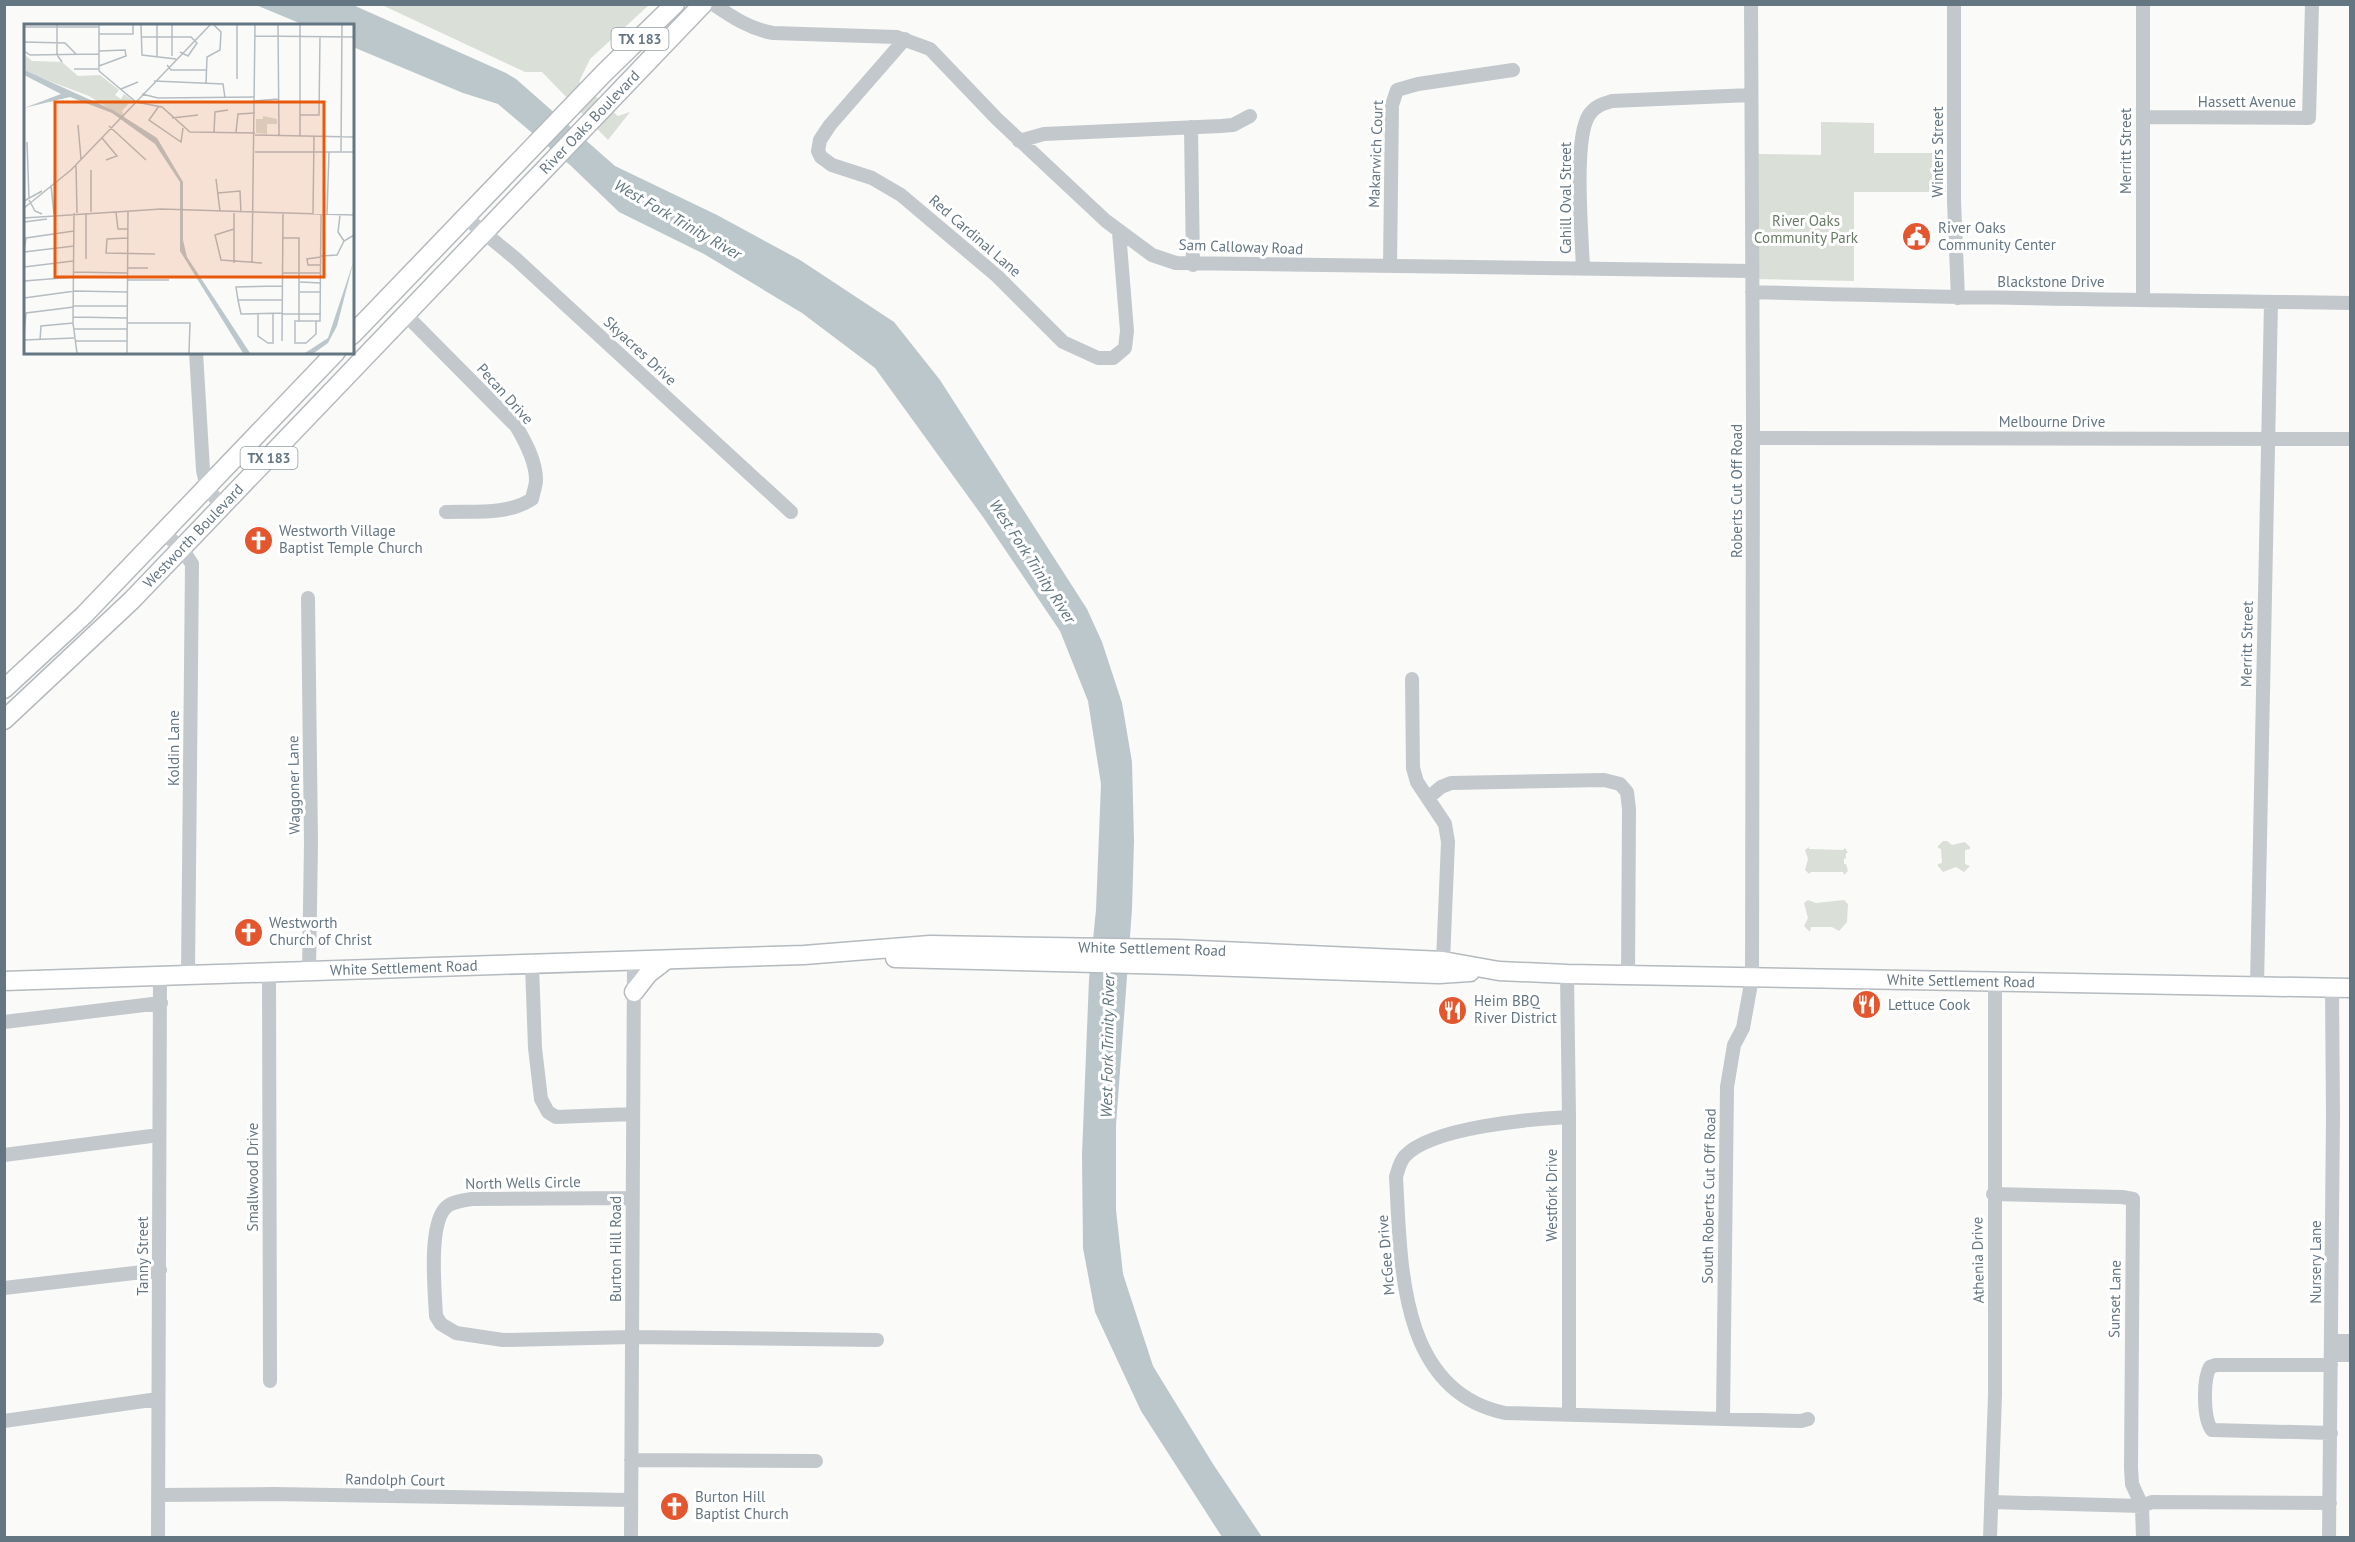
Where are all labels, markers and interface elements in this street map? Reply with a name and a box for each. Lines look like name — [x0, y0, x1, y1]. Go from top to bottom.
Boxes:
inset map — [24, 24, 354, 354]
road number: TX 183 — [612, 28, 668, 50]
street label: River Oaks Boulevard — [535, 66, 643, 178]
street label: Hassett Avenue — [2198, 92, 2296, 111]
street label: Makarwich Court — [1364, 100, 1387, 208]
street label: Winters Street — [1928, 107, 1947, 197]
street label: Merritt Street — [2116, 108, 2135, 194]
street label: Cahill Oval Street — [1556, 142, 1575, 254]
water label: West Fork Trinity River — [611, 174, 747, 264]
street label: Red Cardinal Lane — [925, 191, 1025, 281]
park label: River Oaks Community Park — [1754, 211, 1859, 247]
place label: River Oaks Community Center — [1938, 218, 2056, 254]
public building icon: River Oaks Community Center — [1901, 221, 1933, 253]
street label: Sam Calloway Road — [1178, 235, 1304, 258]
street label: Blackstone Drive — [1997, 272, 2105, 291]
street label: Skyacres Drive — [600, 312, 681, 389]
street label: Pecan Drive — [473, 359, 538, 428]
street label: Melbourne Drive — [1999, 412, 2105, 431]
street label: Roberts Cut Off Road — [1727, 424, 1746, 558]
road number: TX 183 — [240, 447, 298, 469]
street label: Westworth Boulevard — [139, 480, 247, 592]
water label: West Fork Trinity River — [985, 495, 1081, 628]
place label: Westworth Village Baptist Temple Church — [279, 521, 423, 557]
church icon: Westworth Village Baptist Temple Church — [242, 524, 274, 556]
street label: Merritt Street — [2236, 601, 2257, 687]
street label: Koldin Lane — [164, 710, 183, 786]
street label: Waggoner Lane — [283, 735, 304, 835]
place label: Westworth Church of Christ — [269, 913, 372, 949]
church icon: Westworth Church of Christ — [232, 916, 264, 948]
street label: White Settlement Road — [1078, 937, 1227, 960]
street label: White Settlement Road — [330, 956, 478, 979]
street label: White Settlement Road — [1887, 970, 2035, 991]
water label: West Fork Trinity River — [1096, 972, 1118, 1118]
restaurant icon: Lettuce Cook — [1851, 989, 1883, 1021]
place label: Heim BBQ River District — [1474, 991, 1557, 1027]
restaurant icon: Heim BBQ River District — [1437, 994, 1469, 1026]
place label: Lettuce Cook — [1888, 995, 1971, 1014]
street label: South Roberts Cut Off Road — [1697, 1108, 1720, 1284]
street label: Smallwood Drive — [243, 1123, 262, 1231]
street label: Westfork Drive — [1542, 1149, 1561, 1241]
street label: North Wells Circle — [465, 1172, 581, 1193]
street label: Burton Hill Road — [606, 1196, 625, 1302]
street label: McGee Drive — [1373, 1214, 1398, 1296]
street label: Tanny Street — [133, 1216, 152, 1296]
street label: Athenia Drive — [1967, 1216, 1988, 1304]
street label: Nursery Lane — [2306, 1220, 2325, 1304]
street label: Sunset Lane — [2104, 1260, 2125, 1338]
street label: Randolph Court — [345, 1469, 445, 1490]
place label: Burton Hill Baptist Church — [695, 1487, 789, 1523]
church icon: Burton Hill Baptist Church — [658, 1490, 690, 1522]

